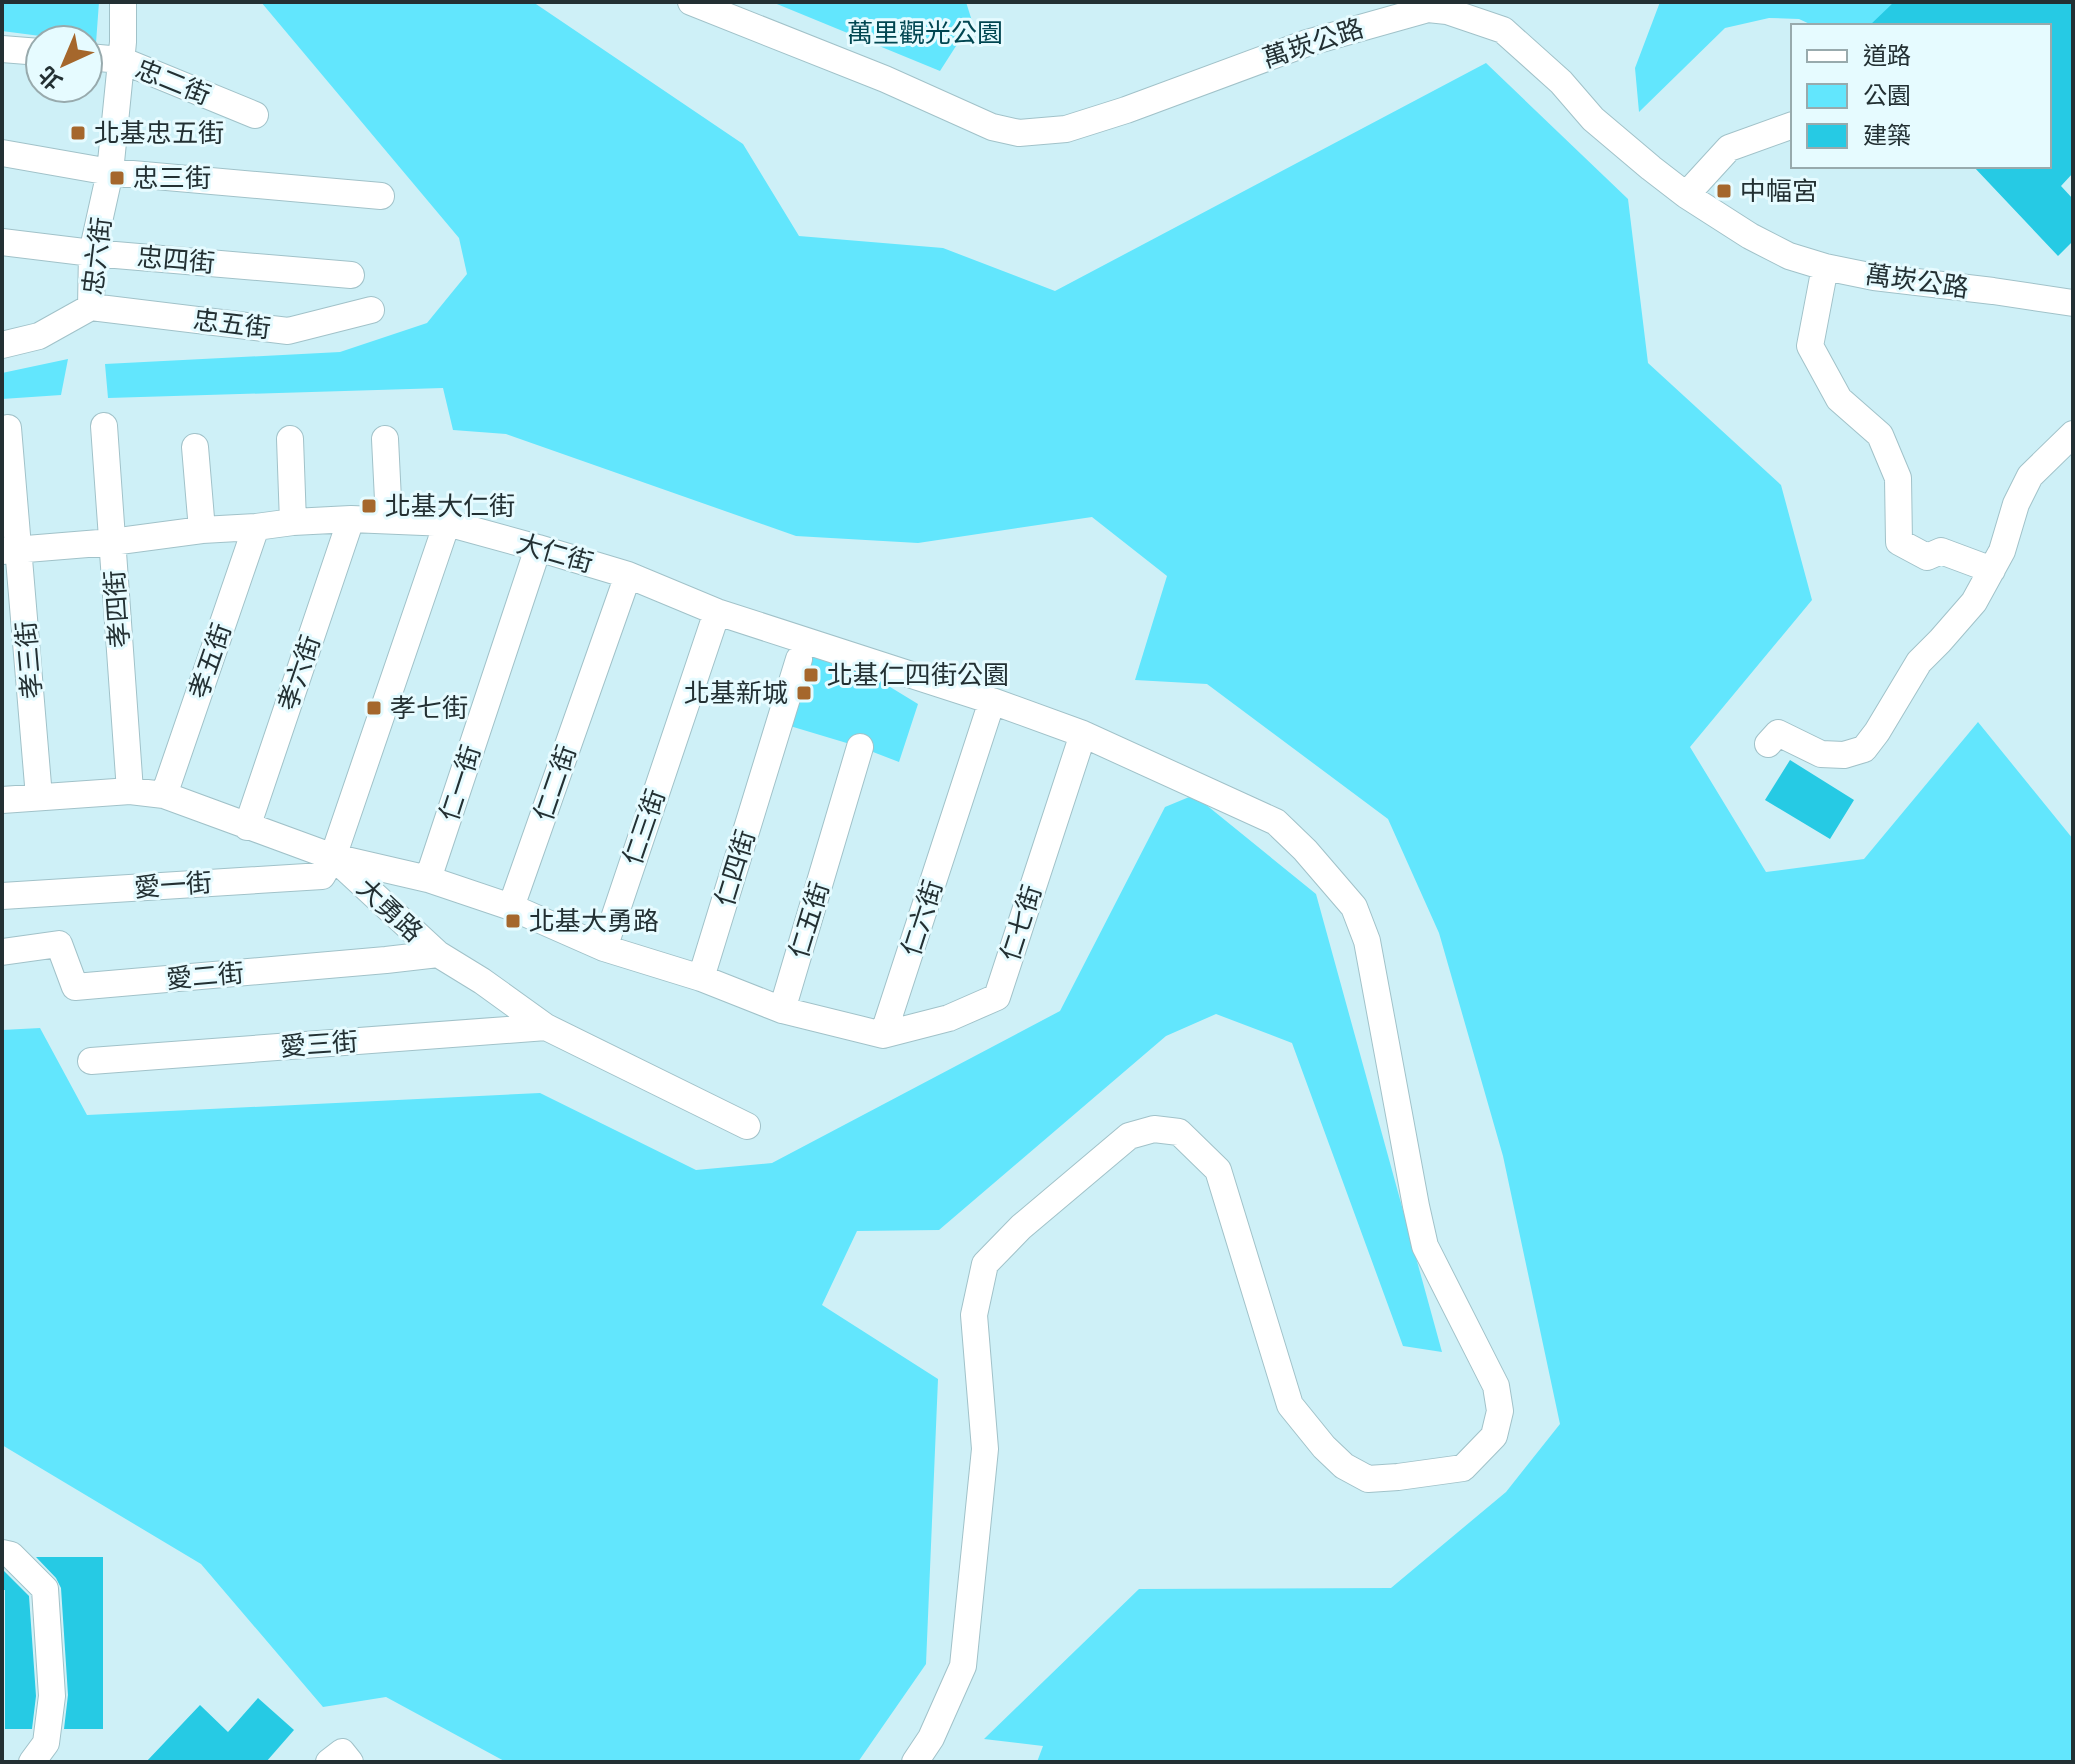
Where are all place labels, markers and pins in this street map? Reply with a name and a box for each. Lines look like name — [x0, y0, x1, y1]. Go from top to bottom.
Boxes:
place label: 北基忠五街 — [94, 118, 224, 148]
marker: 北基忠五街 — [69, 124, 87, 142]
place label: 忠三街 — [133, 163, 211, 193]
marker: 忠三街 — [108, 169, 126, 187]
place label: 中幅宮 — [1740, 176, 1818, 206]
marker: 中幅宮 — [1715, 182, 1733, 200]
place label: 北基大仁街 — [385, 491, 515, 521]
marker: 北基大仁街 — [360, 497, 378, 515]
place label: 北基仁四街公園 — [827, 660, 1009, 690]
marker: 北基仁四街公園 — [802, 666, 820, 684]
place label: 北基新城 — [684, 678, 788, 708]
marker: 北基新城 — [795, 684, 813, 702]
place label: 孝七街 — [390, 693, 468, 723]
marker: 孝七街 — [365, 699, 383, 717]
place label: 北基大勇路 — [529, 906, 659, 936]
marker: 北基大勇路 — [504, 912, 522, 930]

